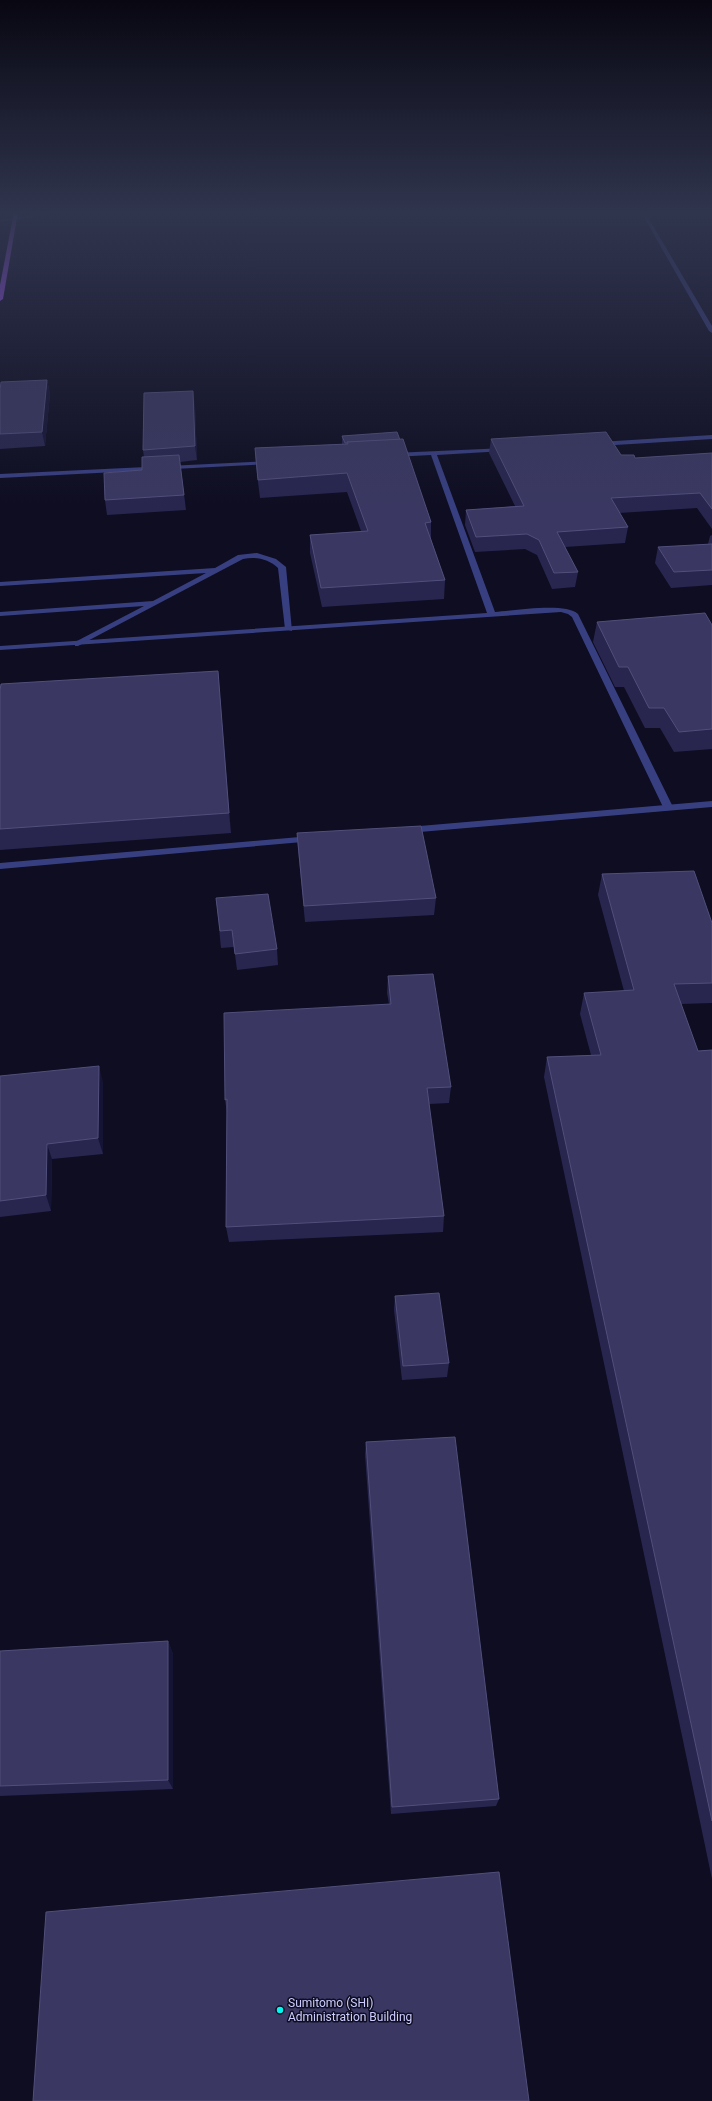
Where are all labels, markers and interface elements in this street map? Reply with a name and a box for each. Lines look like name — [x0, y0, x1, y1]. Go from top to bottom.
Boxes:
place label: Sumitomo (SHI) Administration Building — [288, 1996, 412, 2024]
marker: Sumitomo (SHI) Administration Building — [275, 2005, 285, 2015]

